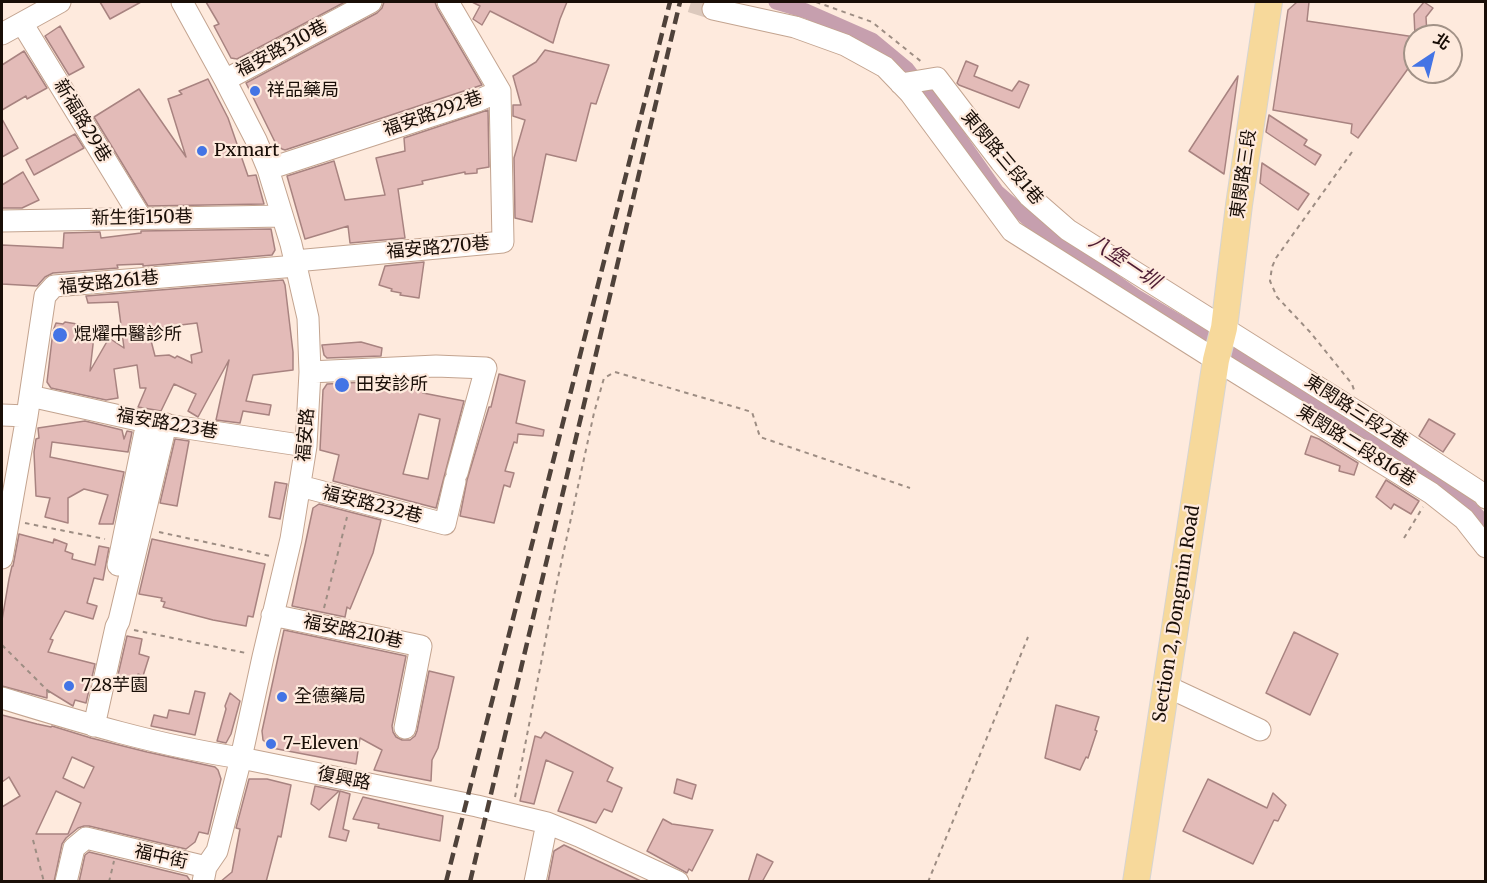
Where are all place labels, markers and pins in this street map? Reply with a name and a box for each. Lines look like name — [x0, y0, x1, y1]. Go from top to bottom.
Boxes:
place label: 祥品藥局 — [267, 80, 339, 102]
marker: 祥品藥局 — [248, 84, 262, 98]
place label: Pxmart — [214, 140, 279, 162]
marker: Pxmart — [195, 144, 209, 158]
place label: 焜燿中醫診所 — [74, 324, 182, 346]
marker: 焜燿中醫診所 — [51, 326, 69, 344]
place label: 田安診所 — [356, 374, 428, 396]
marker: 田安診所 — [333, 376, 351, 394]
place label: 728芋園 — [81, 675, 148, 697]
marker: 728芋園 — [62, 679, 76, 693]
place label: 全德藥局 — [294, 686, 366, 708]
marker: 全德藥局 — [275, 690, 289, 704]
place label: 7-Eleven — [283, 733, 359, 755]
marker: 7-Eleven — [264, 737, 278, 751]

